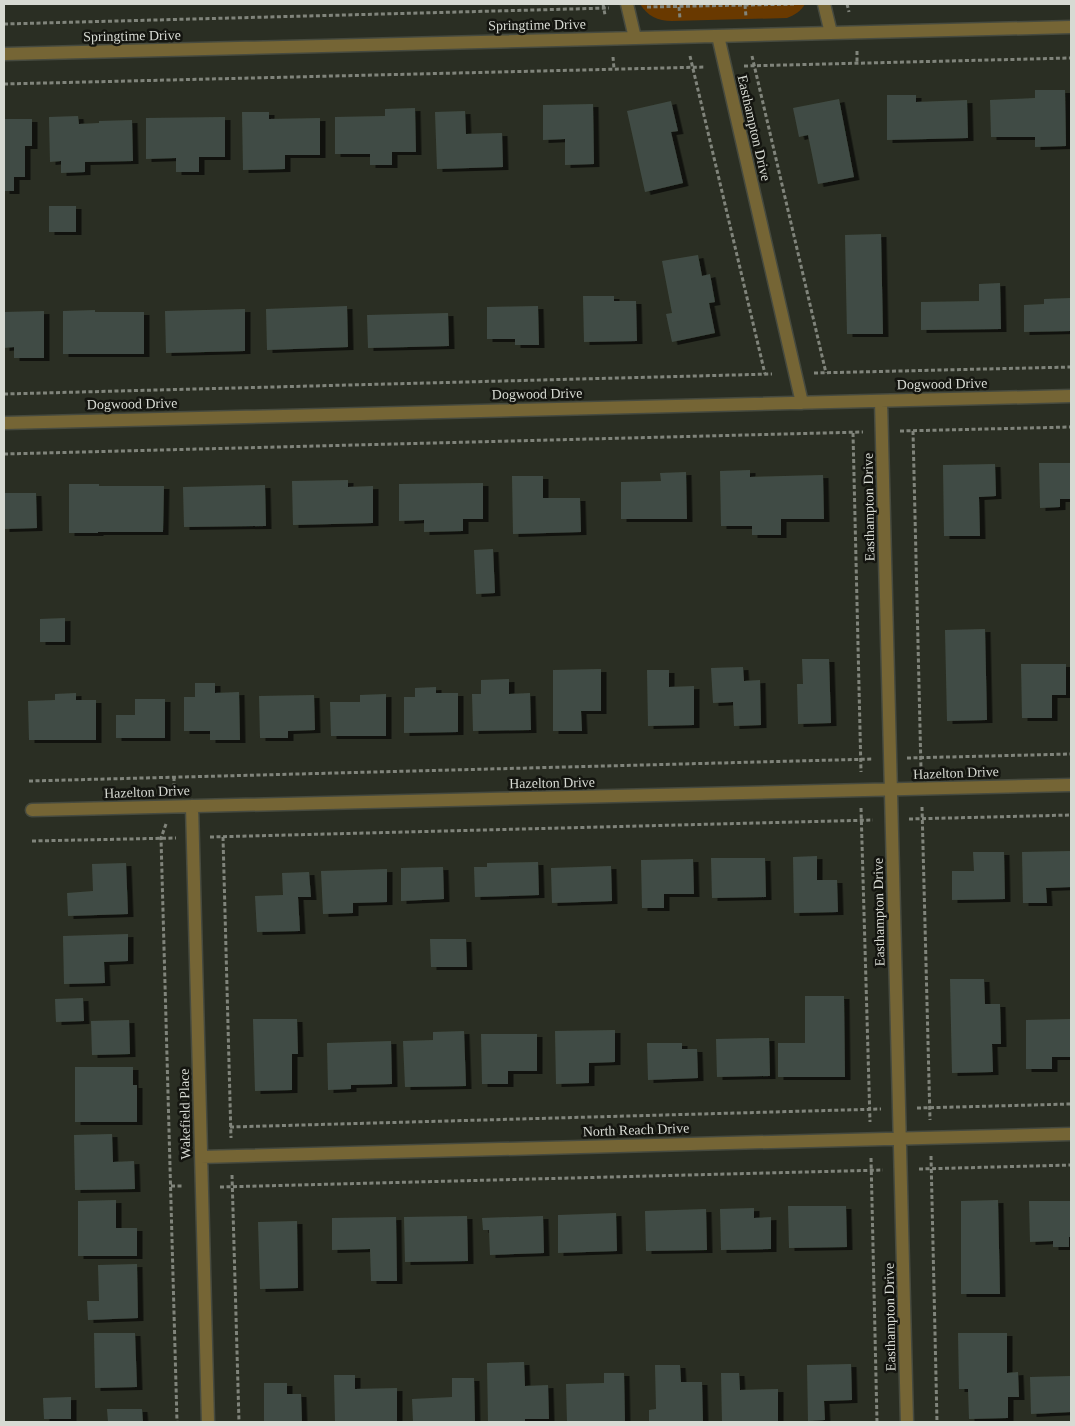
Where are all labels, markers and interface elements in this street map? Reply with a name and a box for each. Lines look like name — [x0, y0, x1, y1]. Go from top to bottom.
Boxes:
street label: Springtime Drive — [488, 17, 586, 33]
street label: Springtime Drive — [83, 28, 181, 44]
street label: Easthampton Drive — [734, 73, 774, 183]
street label: Dogwood Drive — [897, 376, 987, 392]
street label: Dogwood Drive — [492, 386, 582, 402]
street label: Dogwood Drive — [87, 396, 177, 412]
street label: Easthampton Drive — [861, 453, 877, 561]
street label: Hazelton Drive — [913, 764, 999, 782]
street label: Hazelton Drive — [509, 775, 595, 791]
street label: Hazelton Drive — [104, 783, 190, 801]
street label: Easthampton Drive — [871, 858, 887, 966]
street label: Wakefield Place — [177, 1068, 193, 1160]
street label: North Reach Drive — [583, 1121, 689, 1139]
street label: Easthampton Drive — [882, 1263, 898, 1371]

